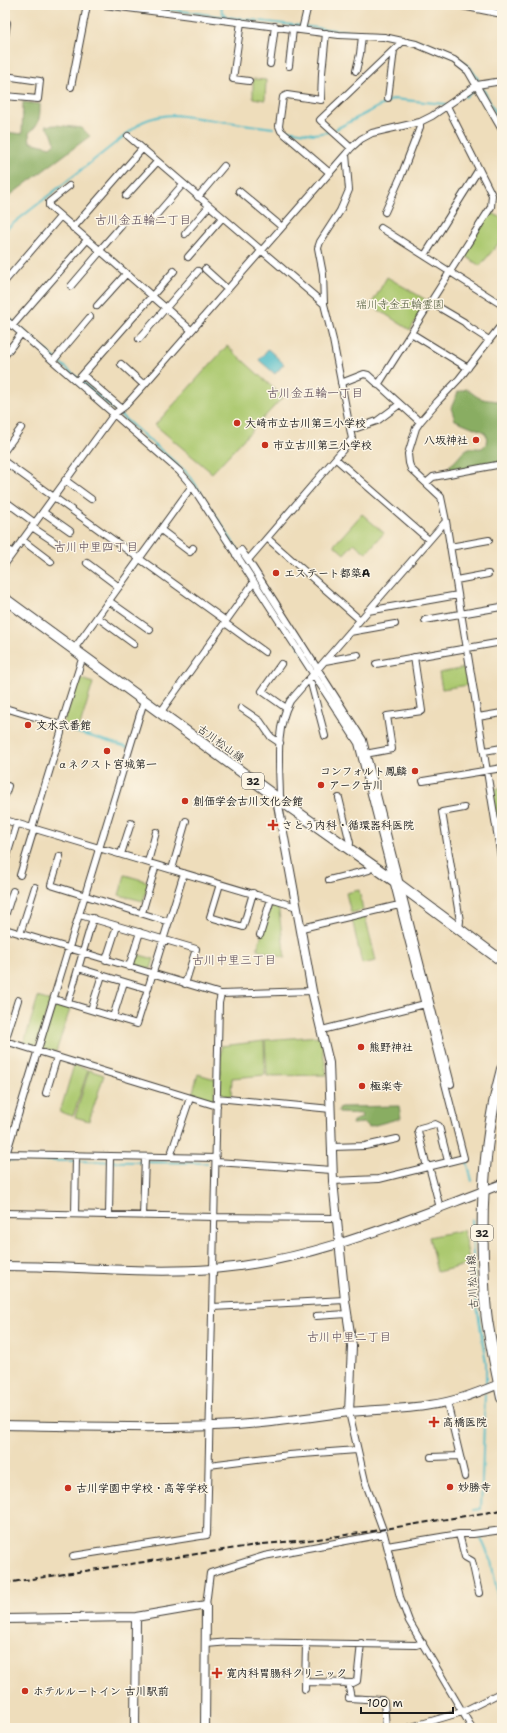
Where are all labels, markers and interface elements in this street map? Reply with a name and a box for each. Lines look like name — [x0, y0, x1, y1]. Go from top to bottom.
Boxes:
district label: 古川金五輪二丁目 — [95, 212, 191, 228]
park label: 瑞川寺金五輪霊園 — [356, 297, 444, 312]
district label: 古川金五輪一丁目 — [267, 385, 363, 401]
place label: 大崎市立古川第三小学校 — [245, 416, 366, 431]
marker: 大崎市立古川第三小学校 — [232, 418, 242, 428]
place label: 八坂神社 — [424, 433, 468, 448]
marker: 八坂神社 — [471, 435, 481, 445]
place label: 市立古川第三小学校 — [273, 438, 372, 453]
marker: 市立古川第三小学校 — [260, 440, 270, 450]
district label: 古川中里四丁目 — [54, 539, 138, 555]
place label: エステート都築A — [284, 566, 371, 581]
marker: エステート都築A — [271, 568, 281, 578]
place label: 文水弐番館 — [36, 718, 91, 733]
marker: 文水弐番館 — [23, 720, 33, 730]
street label: 古川松山線 — [194, 721, 247, 766]
marker: αネクスト宮城第一 — [102, 746, 112, 756]
place label: αネクスト宮城第一 — [57, 757, 157, 772]
place label: コンフォルト鳳麟 — [320, 764, 407, 779]
marker: コンフォルト鳳麟 — [410, 766, 420, 776]
road number: 32 — [242, 773, 264, 789]
place label: アーク古川 — [329, 778, 384, 793]
marker: アーク古川 — [316, 780, 326, 790]
place label: 創価学会古川文化会館 — [193, 794, 303, 809]
marker: 創価学会古川文化会館 — [180, 796, 190, 806]
place label: さとう内科・循環器科医院 — [282, 818, 414, 833]
marker: さとう内科・循環器科医院 — [267, 819, 279, 831]
district label: 古川中里三丁目 — [192, 952, 276, 968]
place label: 熊野神社 — [369, 1040, 413, 1055]
marker: 熊野神社 — [356, 1042, 366, 1052]
place label: 極楽寺 — [370, 1079, 403, 1094]
marker: 極楽寺 — [357, 1081, 367, 1091]
road number: 32 — [471, 1225, 493, 1241]
street label: 古川松山線 — [464, 1254, 481, 1310]
district label: 古川中里二丁目 — [307, 1329, 391, 1345]
place label: 高橋医院 — [443, 1415, 487, 1430]
marker: 高橋医院 — [428, 1416, 440, 1428]
place label: 妙勝寺 — [458, 1480, 491, 1495]
place label: 古川学園中学校・高等学校 — [76, 1481, 208, 1496]
marker: 妙勝寺 — [445, 1482, 455, 1492]
marker: 古川学園中学校・高等学校 — [63, 1483, 73, 1493]
place label: 寛内科胃腸科クリニック — [226, 1666, 347, 1681]
marker: 寛内科胃腸科クリニック — [211, 1667, 223, 1679]
place label: ホテルルートイン 古川駅前 — [33, 1684, 169, 1699]
marker: ホテルルートイン 古川駅前 — [20, 1686, 30, 1696]
scale bar — [361, 1689, 453, 1715]
text: 100 m — [367, 1695, 403, 1711]

